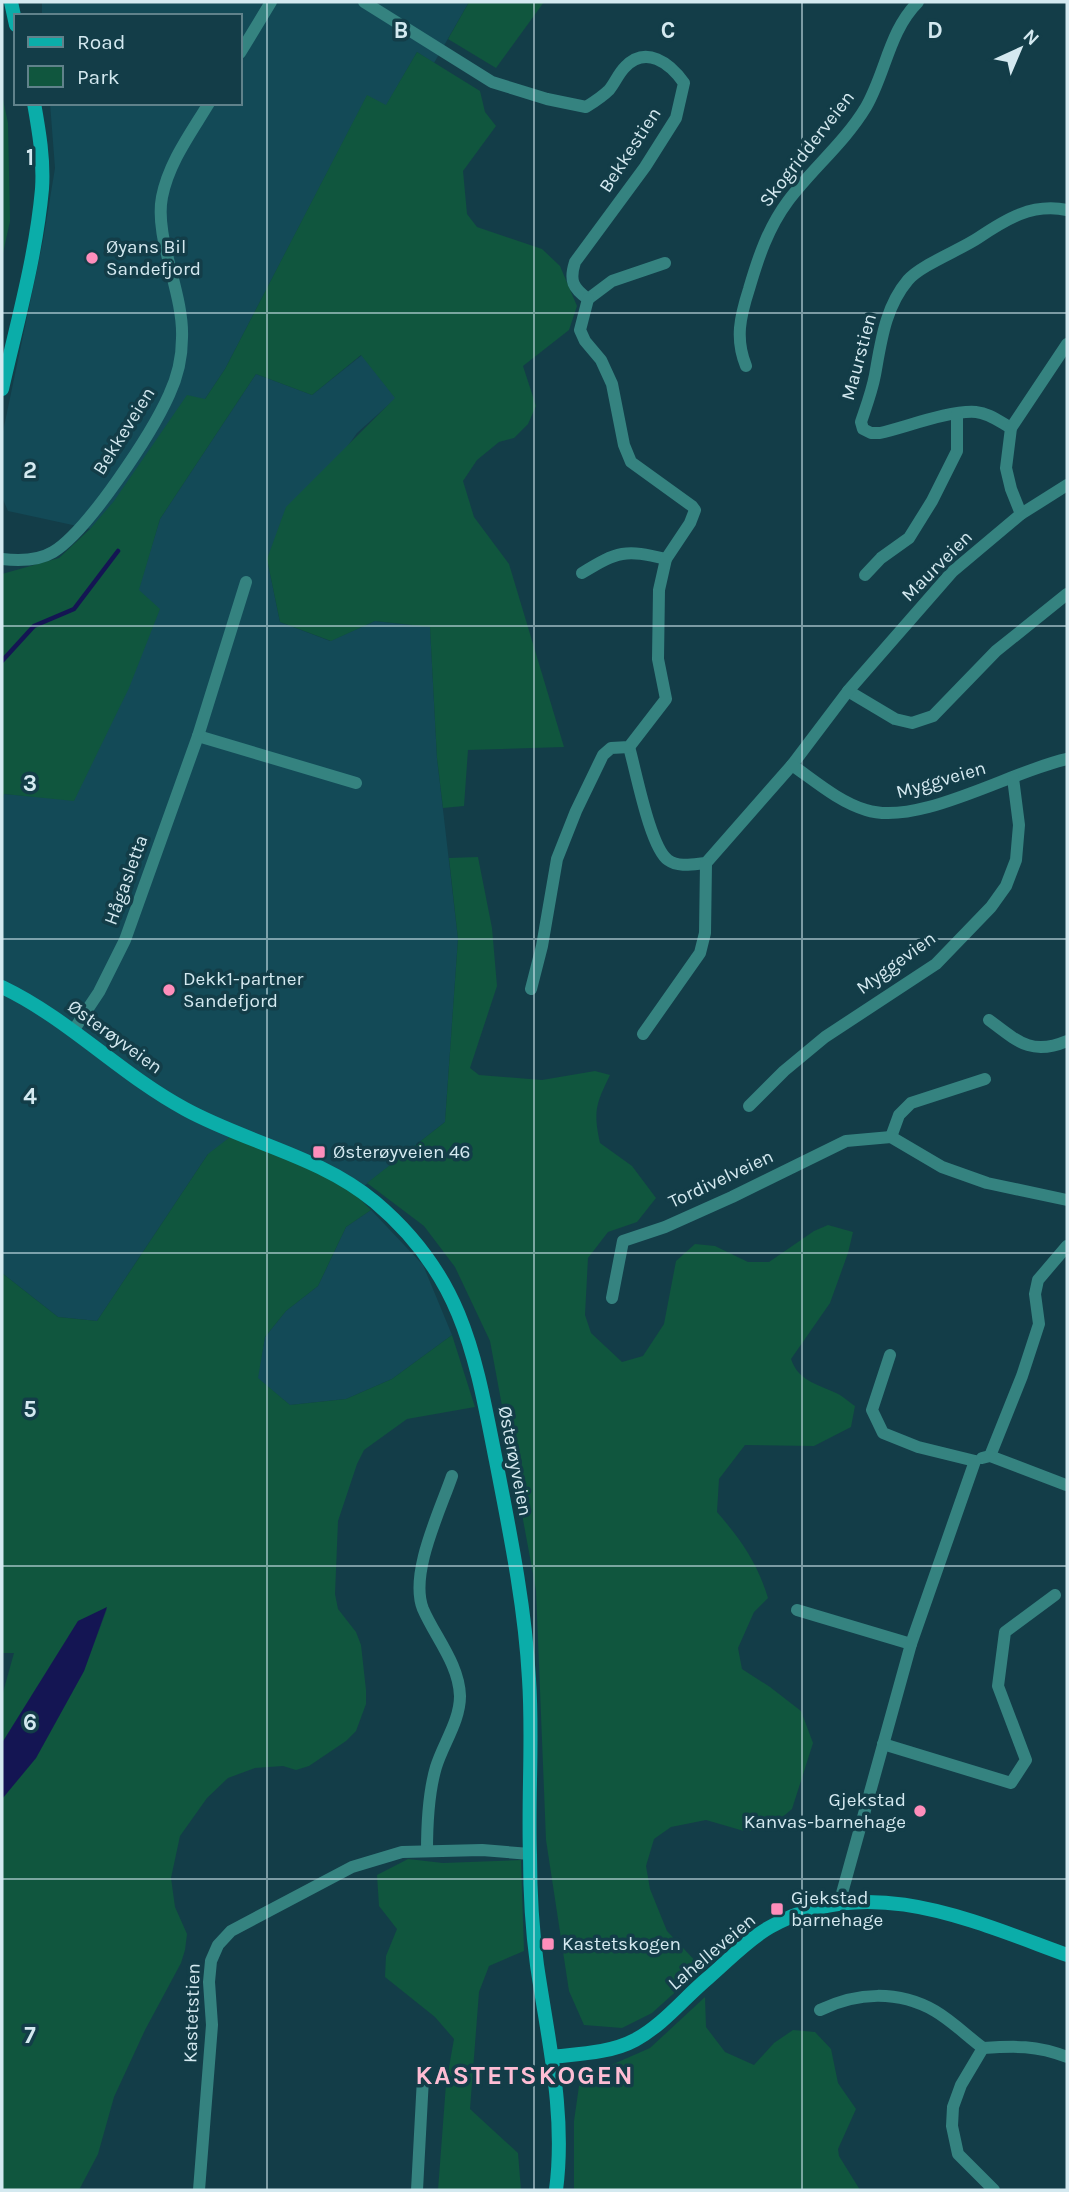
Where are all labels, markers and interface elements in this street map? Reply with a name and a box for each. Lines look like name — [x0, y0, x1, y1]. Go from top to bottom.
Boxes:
legend — [14, 14, 242, 105]
north arrow — [985, 14, 1055, 84]
text: B — [394, 17, 408, 44]
text: C — [661, 17, 675, 44]
text: D — [927, 17, 943, 44]
text: N — [1019, 25, 1044, 50]
text: Road — [77, 30, 125, 54]
text: Park — [77, 65, 120, 89]
street label: Skogridderveien — [755, 87, 859, 211]
street label: Bekkestien — [594, 103, 666, 197]
text: 1 — [26, 144, 34, 171]
place label: Øyans Bil Sandefjord — [106, 236, 201, 280]
marker: Øyans Bil Sandefjord — [84, 250, 100, 266]
street label: Maurstien — [837, 311, 881, 403]
street label: Bekkeveien — [88, 383, 160, 479]
text: 2 — [23, 457, 37, 484]
street label: Maurveien — [897, 526, 977, 606]
street label: Myggveien — [894, 757, 988, 803]
text: 3 — [23, 770, 37, 797]
street label: Hågasletta — [100, 832, 152, 928]
street label: Myggevien — [852, 927, 940, 999]
place label: Dekk1-partner Sandefjord — [183, 968, 303, 1012]
marker: Dekk1-partner Sandefjord — [161, 982, 177, 998]
street label: Østerøyveien — [63, 995, 167, 1079]
text: 4 — [23, 1083, 37, 1110]
place label: Østerøyveien 46 — [333, 1141, 470, 1163]
marker: Østerøyveien 46 — [311, 1144, 327, 1160]
street label: Tordivelveien — [665, 1145, 777, 1213]
text: 5 — [23, 1396, 37, 1423]
street label: Østerøyveien — [494, 1404, 536, 1518]
text: 6 — [23, 1709, 37, 1736]
place label: Gjekstad Kanvas-barnehage — [744, 1789, 906, 1833]
marker: Gjekstad Kanvas-barnehage — [912, 1803, 928, 1819]
place label: Gjekstad barnehage — [791, 1887, 883, 1931]
marker: Gjekstad barnehage — [769, 1901, 785, 1917]
street label: Lahelleveien — [664, 1909, 760, 1995]
place label: Kastetskogen — [562, 1933, 681, 1955]
marker: Kastetskogen — [540, 1936, 556, 1952]
street label: Kastetstien — [179, 1963, 205, 2063]
text: 7 — [24, 2022, 36, 2049]
district label: KASTETSKOGEN — [415, 2060, 635, 2091]

